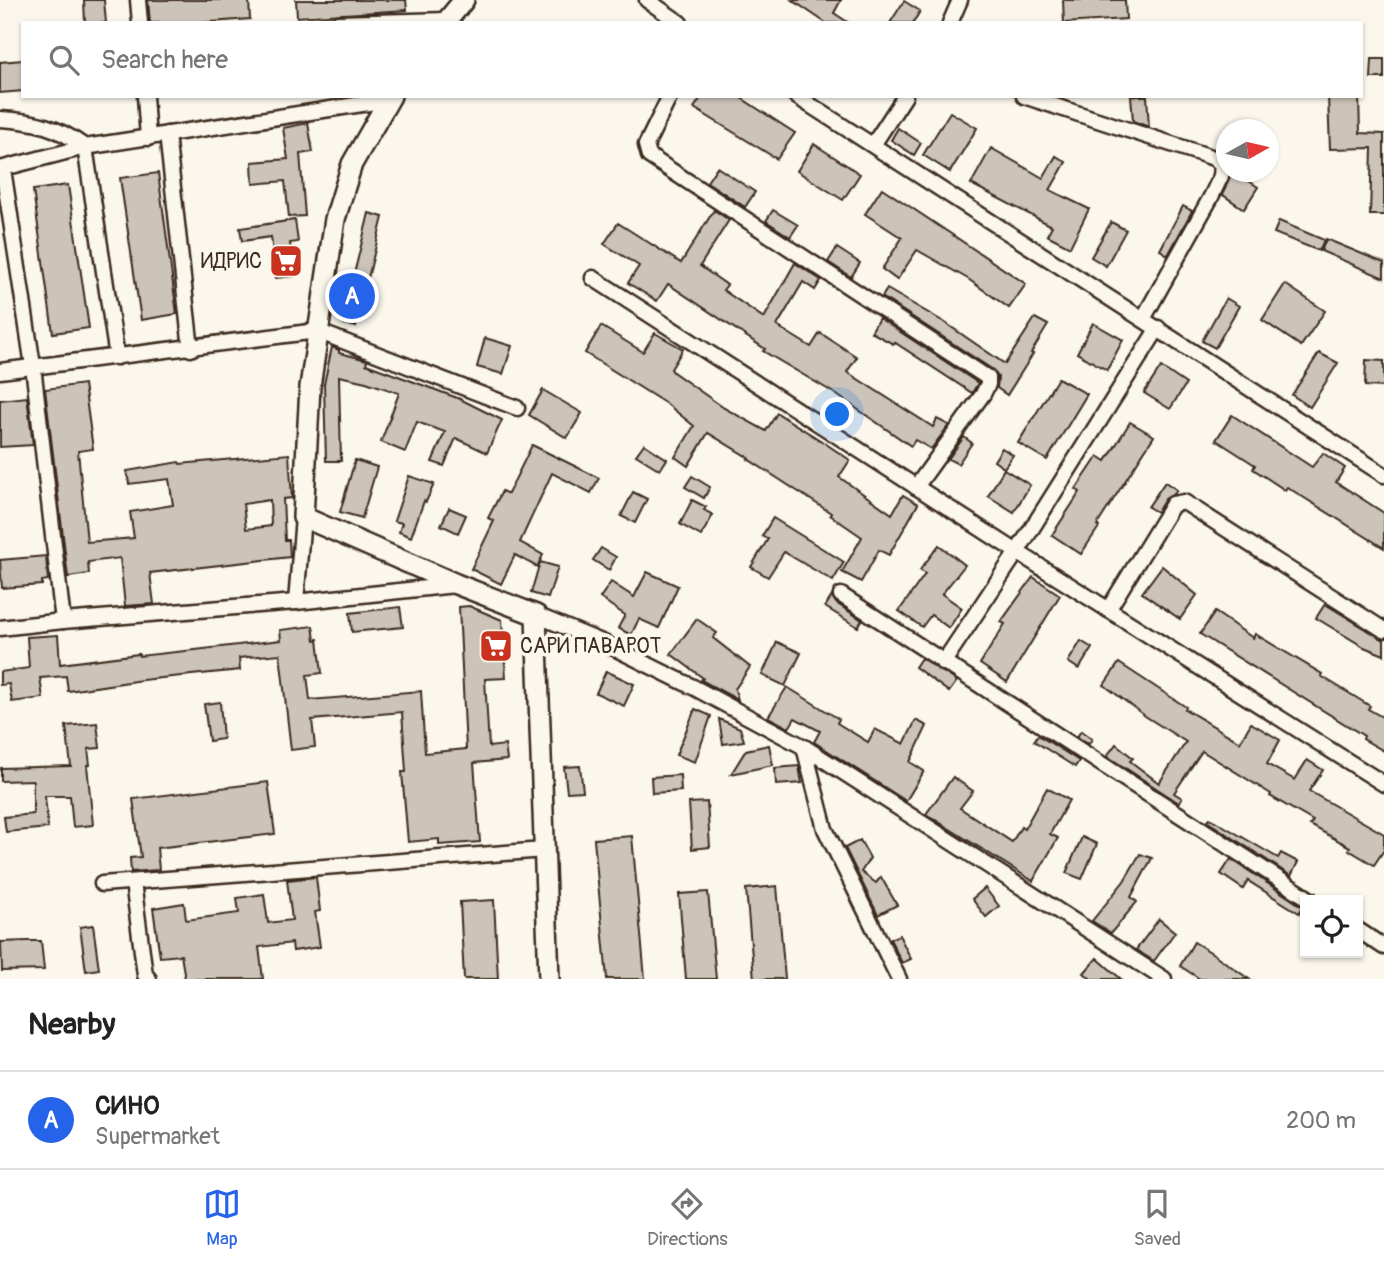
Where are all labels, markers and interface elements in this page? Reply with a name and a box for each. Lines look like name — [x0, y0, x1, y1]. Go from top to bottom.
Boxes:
search box — [21, 21, 1363, 98]
icon: search — [45, 41, 83, 79]
text: Search here — [101, 44, 228, 76]
north arrow — [1216, 119, 1279, 182]
supermarket icon: ИДРИС — [267, 242, 305, 280]
place label: ИДРИС — [201, 248, 262, 275]
pin: A — [329, 270, 375, 322]
your location — [820, 397, 854, 431]
supermarket icon: САРИ ПАВАРОТ — [477, 627, 515, 665]
place label: САРИ ПАВАРОТ — [520, 633, 662, 660]
map controls — [1300, 895, 1363, 958]
button: locate — [1300, 895, 1363, 958]
text: Nearby — [28, 1006, 115, 1043]
text: СИНО — [95, 1090, 160, 1122]
text: A — [44, 1106, 58, 1135]
text: 200 m — [1286, 1106, 1356, 1135]
text: Supermarket — [95, 1122, 220, 1151]
tab: Map — [203, 1185, 241, 1251]
tab: Directions — [647, 1185, 728, 1251]
tab: Saved — [1134, 1185, 1181, 1251]

